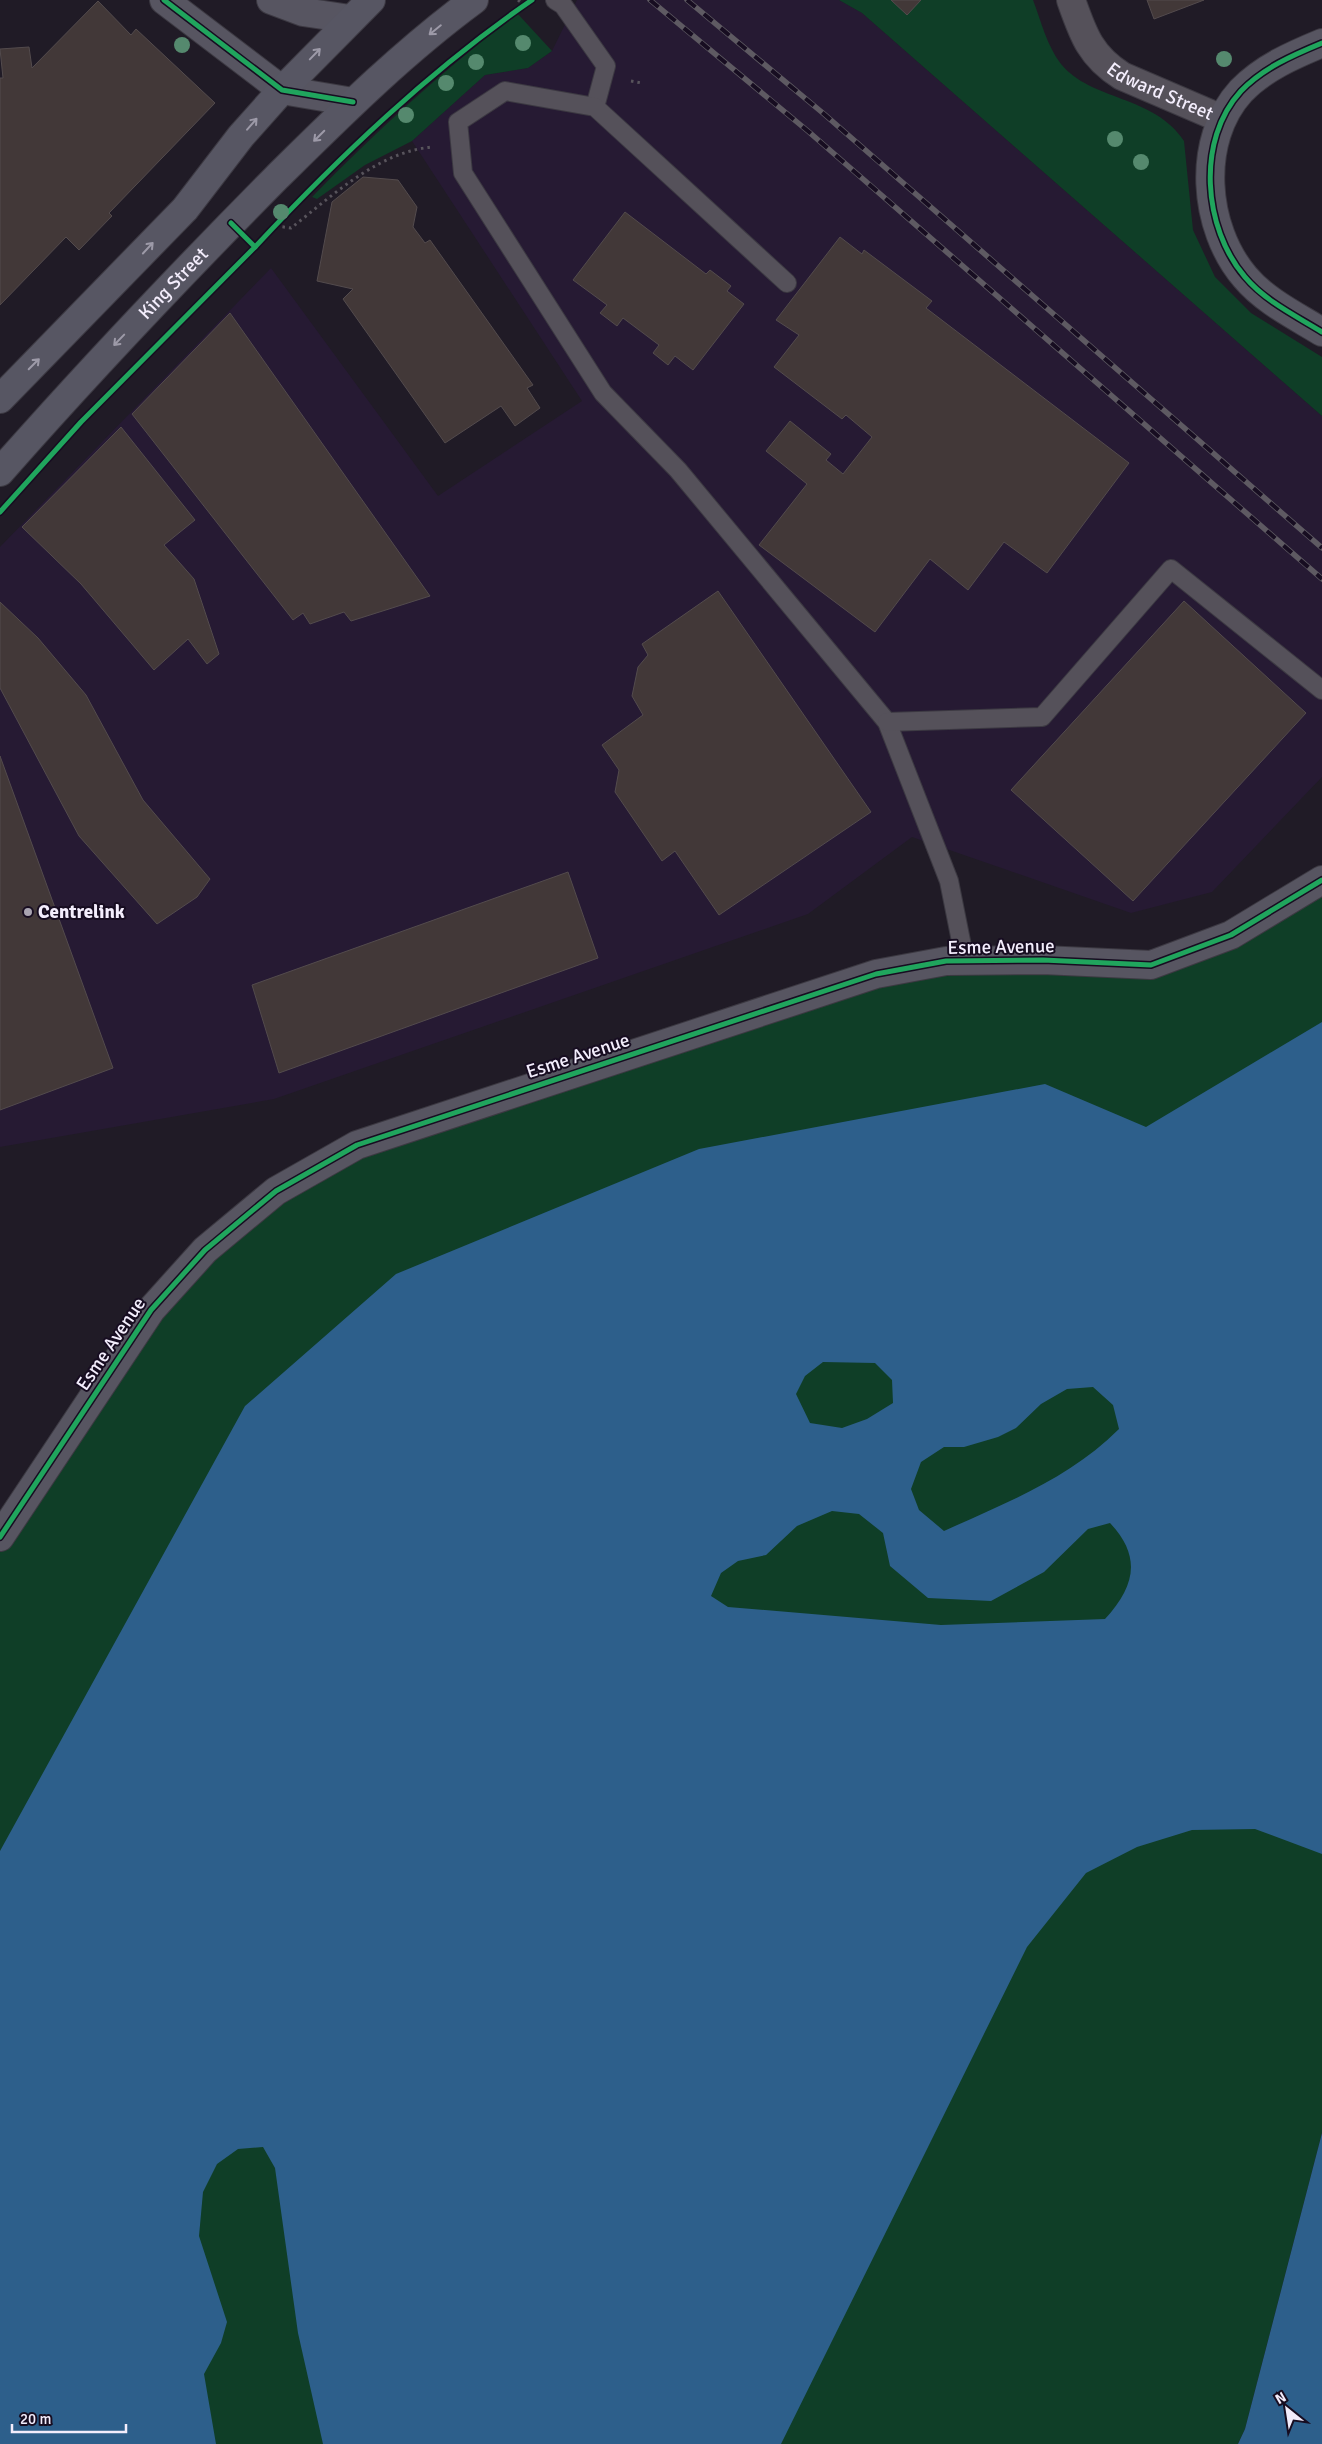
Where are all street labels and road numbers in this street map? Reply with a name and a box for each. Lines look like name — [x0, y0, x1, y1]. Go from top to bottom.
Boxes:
street label: Edward Street — [1102, 57, 1217, 126]
street label: King Street — [133, 242, 214, 325]
street label: Esme Avenue — [947, 934, 1055, 960]
street label: Esme Avenue — [523, 1028, 633, 1084]
street label: Esme Avenue — [71, 1293, 151, 1395]

